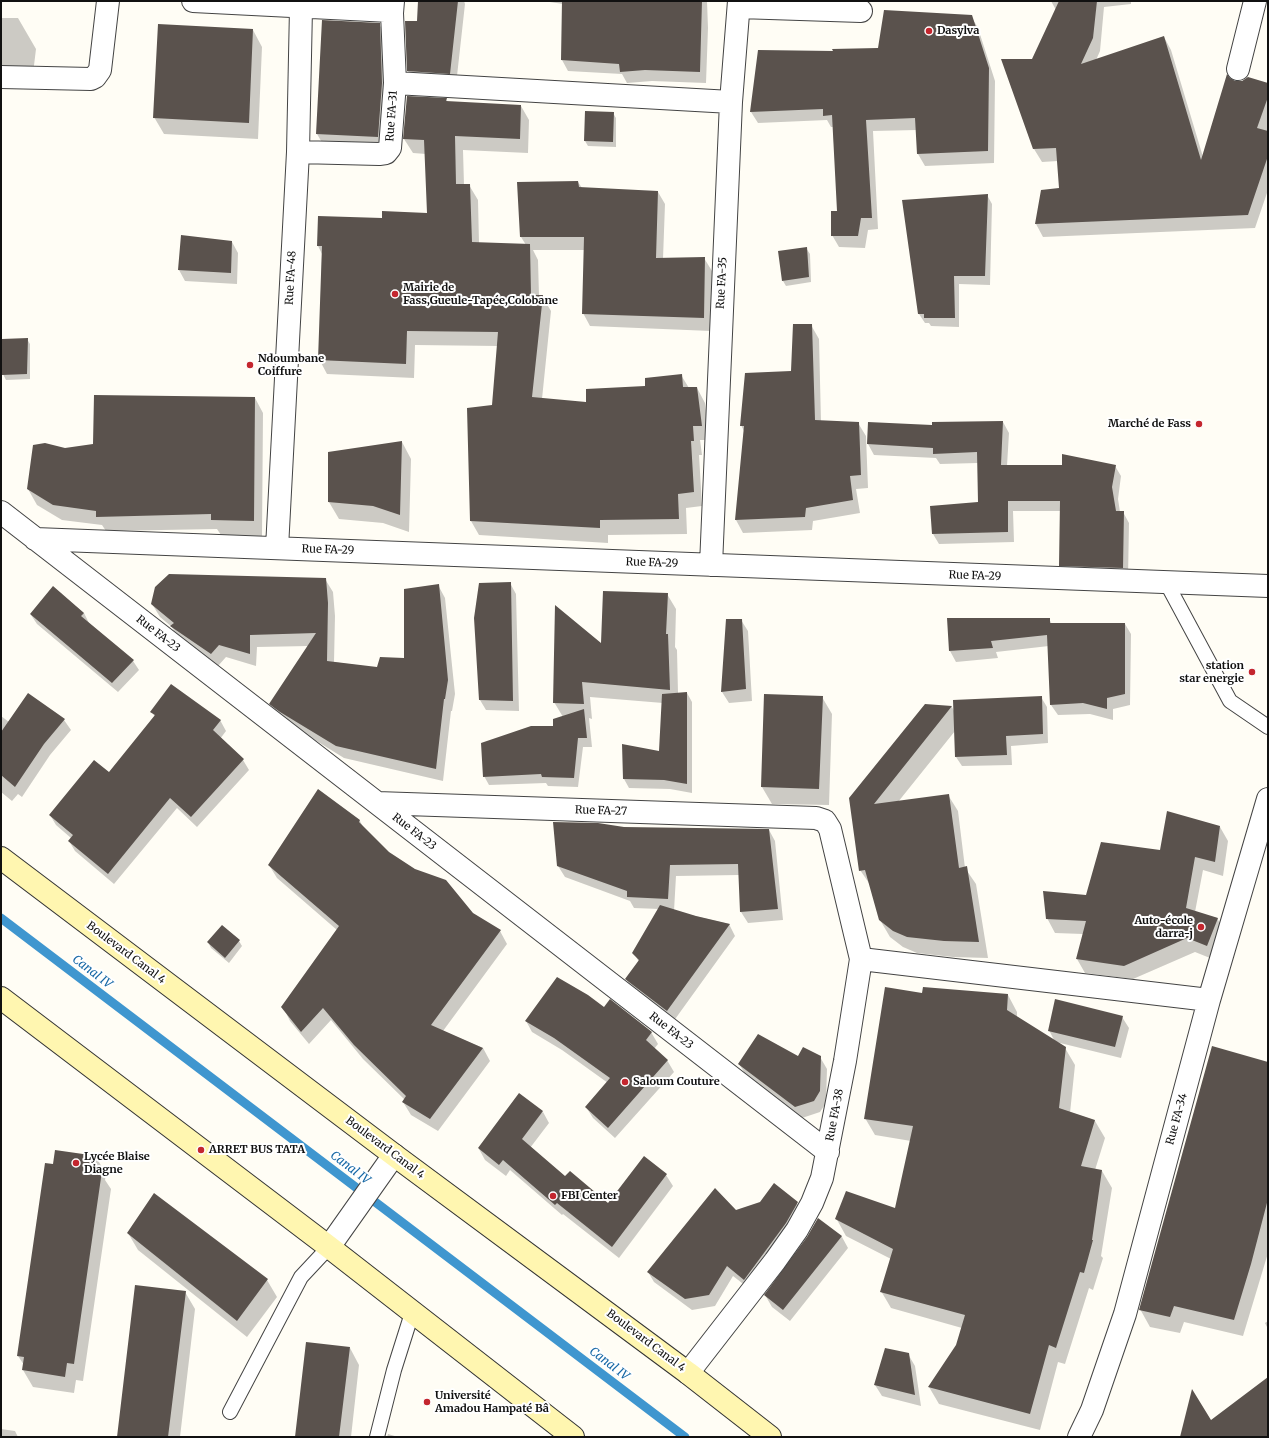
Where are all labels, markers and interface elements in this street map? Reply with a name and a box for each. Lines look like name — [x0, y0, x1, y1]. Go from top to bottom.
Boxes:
place label: Dasylva — [937, 24, 979, 38]
marker: Dasylva — [924, 26, 934, 36]
street label: Rue FA-31 — [384, 90, 400, 142]
street label: Rue FA-48 — [283, 251, 299, 305]
street label: Rue FA-35 — [714, 256, 730, 310]
place label: Mairie de Fass,Gueule-Tapée,Colobane — [403, 281, 558, 307]
marker: Mairie de Fass,Gueule-Tapée,Colobane — [390, 289, 400, 299]
place label: Ndoumbane Coiffure — [258, 352, 324, 378]
marker: Ndoumbane Coiffure — [245, 360, 255, 370]
place label: Marché de Fass — [1108, 417, 1191, 431]
marker: Marché de Fass — [1194, 419, 1204, 429]
street label: Rue FA-29 — [302, 542, 354, 558]
street label: Rue FA-29 — [626, 555, 678, 571]
street label: Rue FA-29 — [949, 568, 1001, 584]
street label: Rue FA-23 — [133, 613, 183, 655]
place label: station star energie — [1179, 659, 1244, 685]
marker: station star energie — [1247, 667, 1257, 677]
street label: Rue FA-27 — [575, 803, 627, 819]
street label: Rue FA-23 — [389, 811, 439, 853]
place label: Auto-école darra-j — [1135, 914, 1193, 940]
street label: Boulevard Canal 4 — [84, 919, 168, 987]
marker: Auto-école darra-j — [1196, 922, 1206, 932]
water label: Canal IV — [69, 952, 115, 992]
street label: Rue FA-23 — [646, 1010, 696, 1052]
place label: Saloum Couture — [633, 1075, 720, 1089]
marker: Saloum Couture — [620, 1077, 630, 1087]
street label: Rue FA-38 — [823, 1088, 847, 1142]
street label: Rue FA-34 — [1164, 1092, 1190, 1146]
street label: Boulevard Canal 4 — [343, 1114, 427, 1182]
place label: ARRET BUS TATA — [209, 1143, 305, 1157]
marker: ARRET BUS TATA — [196, 1145, 206, 1155]
water label: Canal IV — [327, 1148, 373, 1188]
place label: Lycée Blaise Diagne — [84, 1150, 150, 1176]
marker: Lycée Blaise Diagne — [71, 1158, 81, 1168]
place label: FBI Center — [561, 1189, 618, 1203]
marker: FBI Center — [548, 1191, 558, 1201]
street label: Boulevard Canal 4 — [604, 1307, 688, 1375]
water label: Canal IV — [586, 1344, 632, 1384]
place label: Université Amadou Hampaté Bâ — [435, 1389, 549, 1415]
marker: Université Amadou Hampaté Bâ — [422, 1397, 432, 1407]

